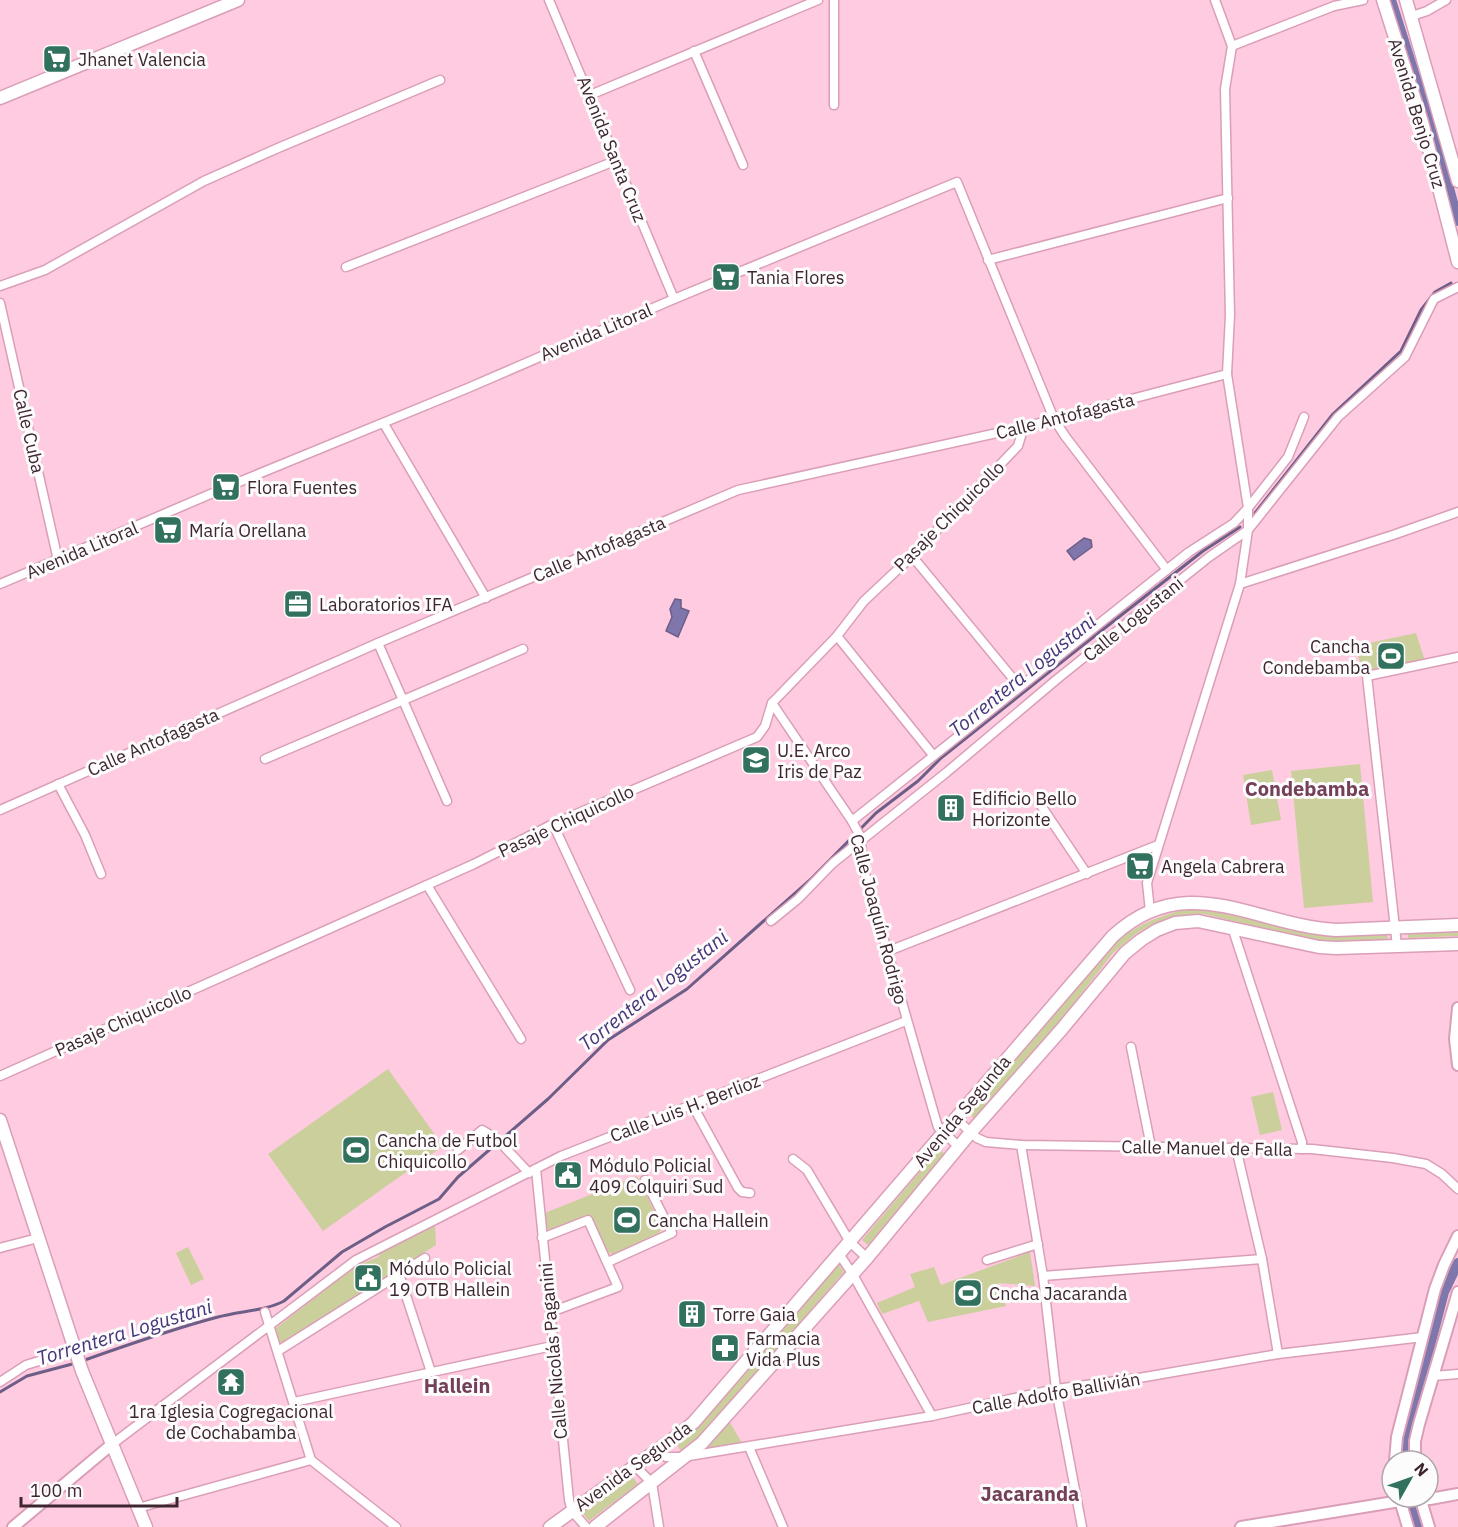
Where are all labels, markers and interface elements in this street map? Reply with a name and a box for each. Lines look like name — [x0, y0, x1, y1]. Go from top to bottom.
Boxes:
street label: Avenida Benjo Cruz — [1383, 35, 1451, 191]
supermarket icon: Jhanet Valencia — [41, 43, 73, 75]
place label: Jhanet Valencia — [78, 48, 206, 71]
street label: Avenida Santa Cruz — [572, 73, 652, 225]
supermarket icon: Tania Flores — [710, 261, 742, 293]
place label: Tania Flores — [747, 266, 844, 289]
street label: Avenida Litoral — [536, 298, 656, 366]
street label: Calle Cuba — [8, 386, 50, 476]
street label: Calle Antofagasta — [993, 388, 1137, 444]
street label: Pasaje Chiquicollo — [889, 456, 1009, 576]
supermarket icon: Flora Fuentes — [210, 471, 242, 503]
place label: Flora Fuentes — [247, 476, 357, 499]
street label: Calle Antofagasta — [529, 511, 669, 587]
supermarket icon: María Orellana — [152, 514, 184, 546]
street label: Avenida Litoral — [22, 516, 142, 584]
place label: María Orellana — [189, 519, 307, 542]
street label: Calle Logustani — [1078, 572, 1188, 666]
office icon: Laboratorios IFA — [282, 588, 314, 620]
place label: Laboratorios IFA — [319, 593, 453, 616]
water label: Torrentera Logustani — [943, 607, 1102, 743]
place label: Cancha Condebamba — [1262, 635, 1370, 679]
sports icon: Cancha Condebamba — [1375, 640, 1407, 672]
street label: Calle Antofagasta — [84, 703, 223, 781]
place label: U.E. Arco Iris de Paz — [777, 739, 862, 783]
school or university icon: U.E. Arco Iris de Paz — [740, 744, 772, 776]
district label: Condebamba — [1245, 775, 1369, 802]
street label: Pasaje Chiquicollo — [494, 779, 638, 863]
place label: Edificio Bello Horizonte — [972, 787, 1077, 831]
building icon: Edificio Bello Horizonte — [935, 792, 967, 824]
street label: Calle Joaquín Rodrigo — [845, 831, 913, 1007]
supermarket icon: Angela Cabrera — [1124, 850, 1156, 882]
place label: Angela Cabrera — [1161, 855, 1285, 878]
water label: Torrentera Logustani — [573, 923, 734, 1057]
street label: Pasaje Chiquicollo — [51, 981, 195, 1061]
street label: Avenida Segunda — [908, 1050, 1016, 1172]
street label: Calle Luis H. Berlioz — [607, 1069, 763, 1147]
place label: Cancha de Futbol Chiquicollo — [377, 1129, 517, 1173]
sports icon: Cancha de Futbol Chiquicollo — [340, 1134, 372, 1166]
street label: Calle Manuel de Falla — [1121, 1135, 1293, 1161]
place label: Módulo Policial 409 Colquiri Sud — [589, 1154, 723, 1198]
public building icon: Módulo Policial 409 Colquiri Sud — [552, 1159, 584, 1191]
sports icon: Cancha Hallein — [611, 1204, 643, 1236]
place label: Cancha Hallein — [648, 1209, 769, 1232]
place label: Módulo Policial 19 OTB Hallein — [389, 1257, 512, 1301]
public building icon: Módulo Policial 19 OTB Hallein — [352, 1262, 384, 1294]
street label: Calle Nicolás Paganini — [534, 1262, 572, 1440]
sports icon: Cncha Jacaranda — [952, 1277, 984, 1309]
place label: Cncha Jacaranda — [989, 1282, 1128, 1305]
water label: Torrentera Logustani — [33, 1292, 216, 1372]
building icon: Torre Gaia — [676, 1298, 708, 1330]
place label: Torre Gaia — [713, 1303, 796, 1326]
place label: Farmacia Vida Plus — [746, 1327, 821, 1371]
pharmacy icon: Farmacia Vida Plus — [709, 1332, 741, 1364]
temple icon: 1ra Iglesia Cogregacional de Cochabamba — [215, 1366, 247, 1398]
street label: Calle Adolfo Ballivián — [970, 1367, 1142, 1419]
district label: Hallein — [424, 1372, 490, 1399]
place label: 1ra Iglesia Cogregacional de Cochabamba — [129, 1400, 333, 1444]
street label: Avenida Segunda — [570, 1416, 696, 1516]
north arrow — [1380, 1449, 1440, 1509]
text: N — [1410, 1458, 1433, 1480]
scale bar — [21, 1470, 177, 1508]
text: 100 m — [30, 1479, 82, 1502]
district label: Jacaranda — [981, 1480, 1079, 1507]

